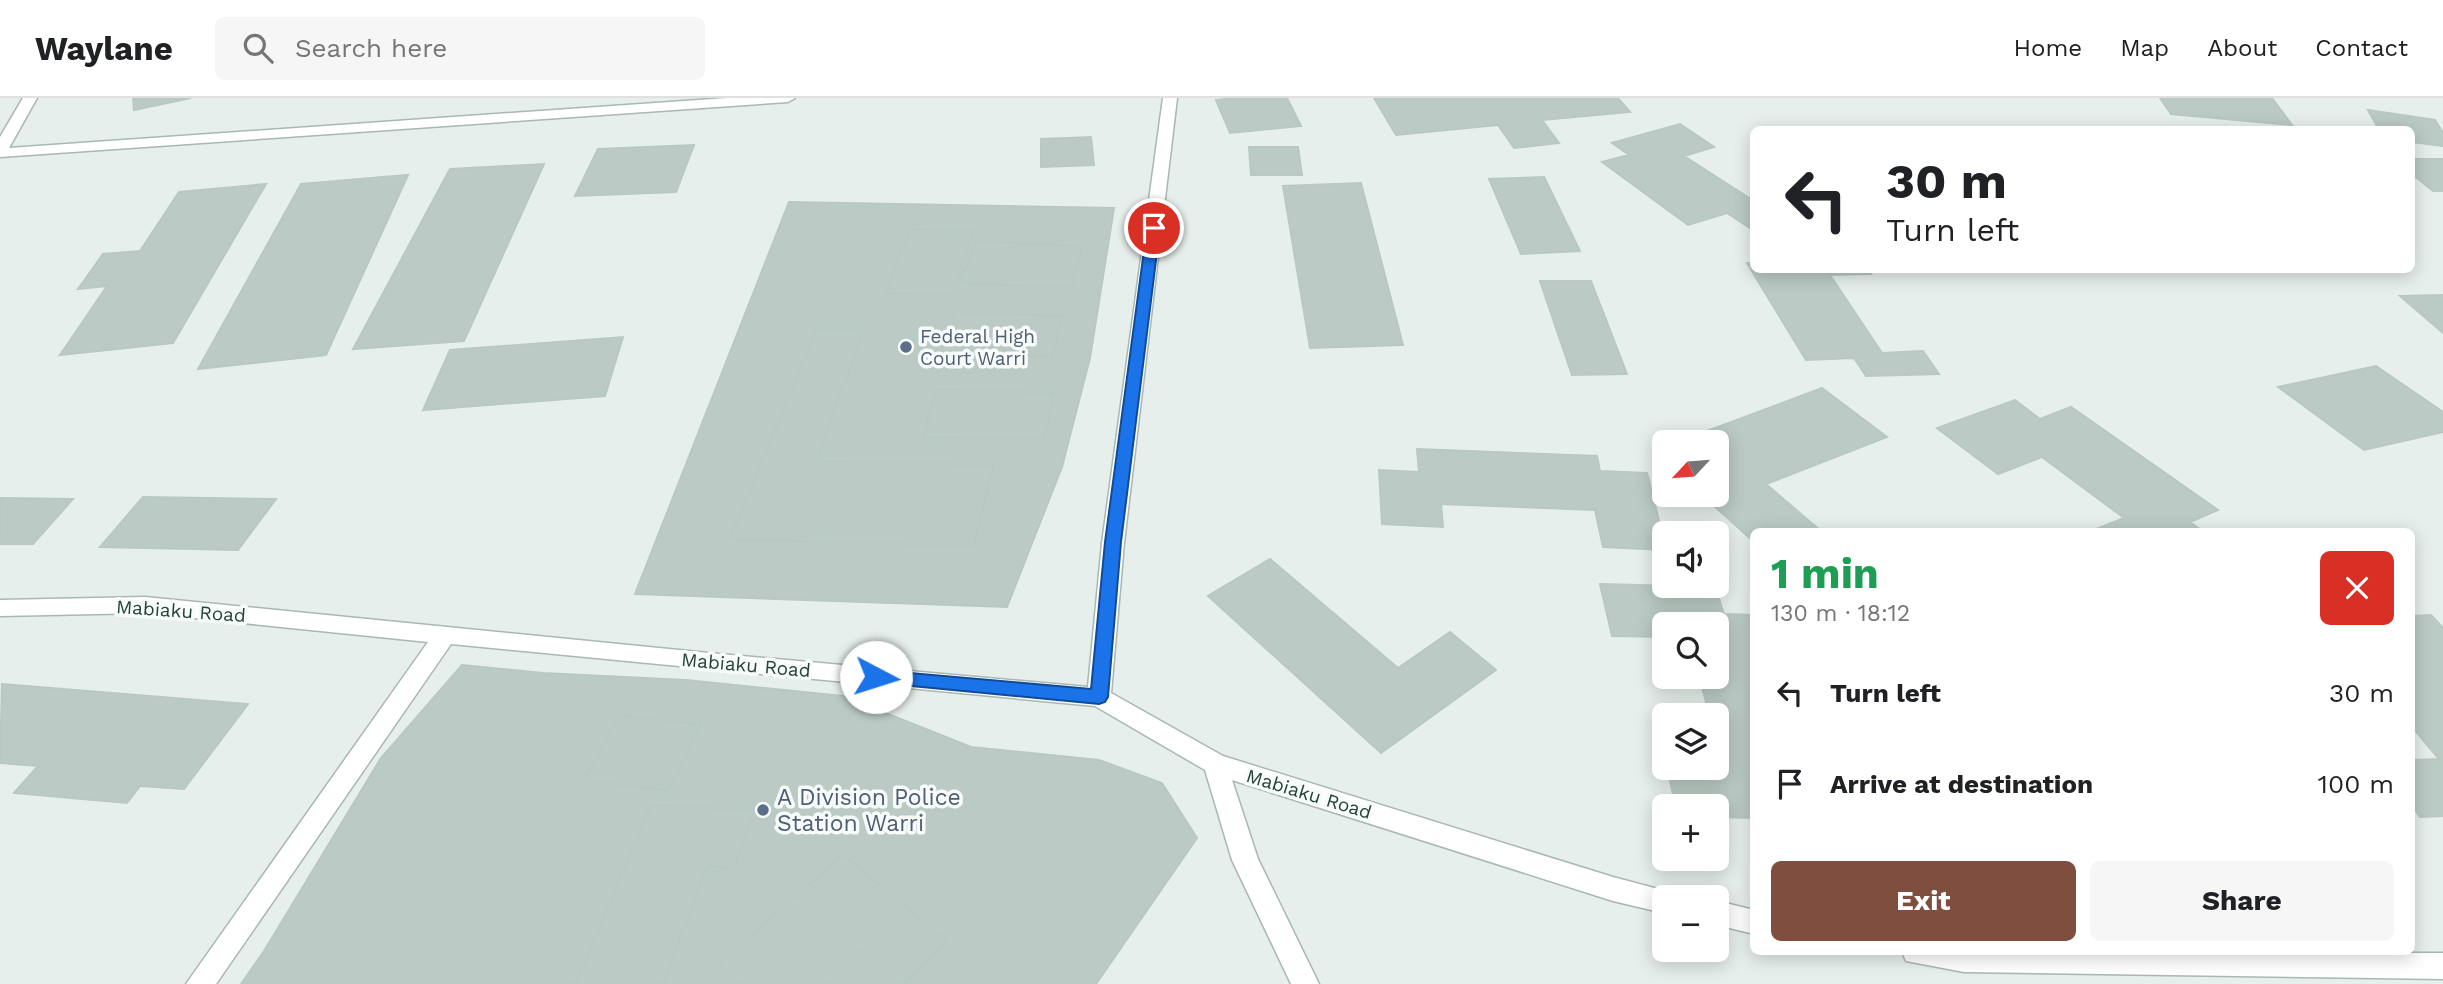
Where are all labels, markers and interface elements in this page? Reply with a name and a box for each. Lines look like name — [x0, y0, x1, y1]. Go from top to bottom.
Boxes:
search box — [215, 17, 705, 80]
text: Waylane — [35, 29, 173, 68]
icon: search — [239, 29, 277, 67]
text: Search here — [295, 33, 447, 63]
text: Home — [2014, 34, 2082, 62]
text: Map — [2120, 34, 2169, 62]
text: About — [2207, 34, 2277, 62]
text: Contact — [2315, 34, 2408, 62]
text: 30 m — [1886, 152, 2007, 210]
icon: left — [1771, 154, 1862, 245]
pin — [1124, 198, 1184, 258]
icon: arrive — [1135, 209, 1173, 247]
text: Turn left — [1886, 211, 2019, 249]
place label: Federal High Court Warri — [920, 325, 1035, 370]
marker: Federal High Court Warri — [898, 339, 914, 355]
north arrow — [1652, 430, 1729, 508]
map controls — [1652, 430, 1729, 962]
button: sound — [1652, 521, 1729, 598]
text: 1 min — [1771, 549, 1879, 598]
button: close — [2320, 551, 2394, 625]
street label: Mabiaku Road — [115, 595, 247, 627]
text: 130 m · 18:12 — [1771, 600, 1910, 627]
button: search — [1652, 612, 1729, 689]
position arrow — [839, 640, 913, 714]
street label: Mabiaku Road — [680, 648, 812, 682]
icon: left — [1771, 674, 1809, 712]
text: Turn left — [1830, 678, 1941, 708]
text: 30 m — [2329, 678, 2394, 708]
button: layers — [1652, 703, 1729, 780]
street label: Mabiaku Road — [1244, 764, 1374, 824]
icon: arrive — [1771, 765, 1809, 803]
text: Arrive at destination — [1830, 769, 2093, 799]
text: 100 m — [2318, 769, 2394, 799]
place label: A Division Police Station Warri — [777, 784, 961, 837]
button: + — [1652, 794, 1729, 871]
marker: A Division Police Station Warri — [755, 802, 771, 818]
button: Exit — [1771, 861, 2076, 941]
button: Share — [2090, 861, 2394, 941]
button: − — [1652, 885, 1729, 962]

